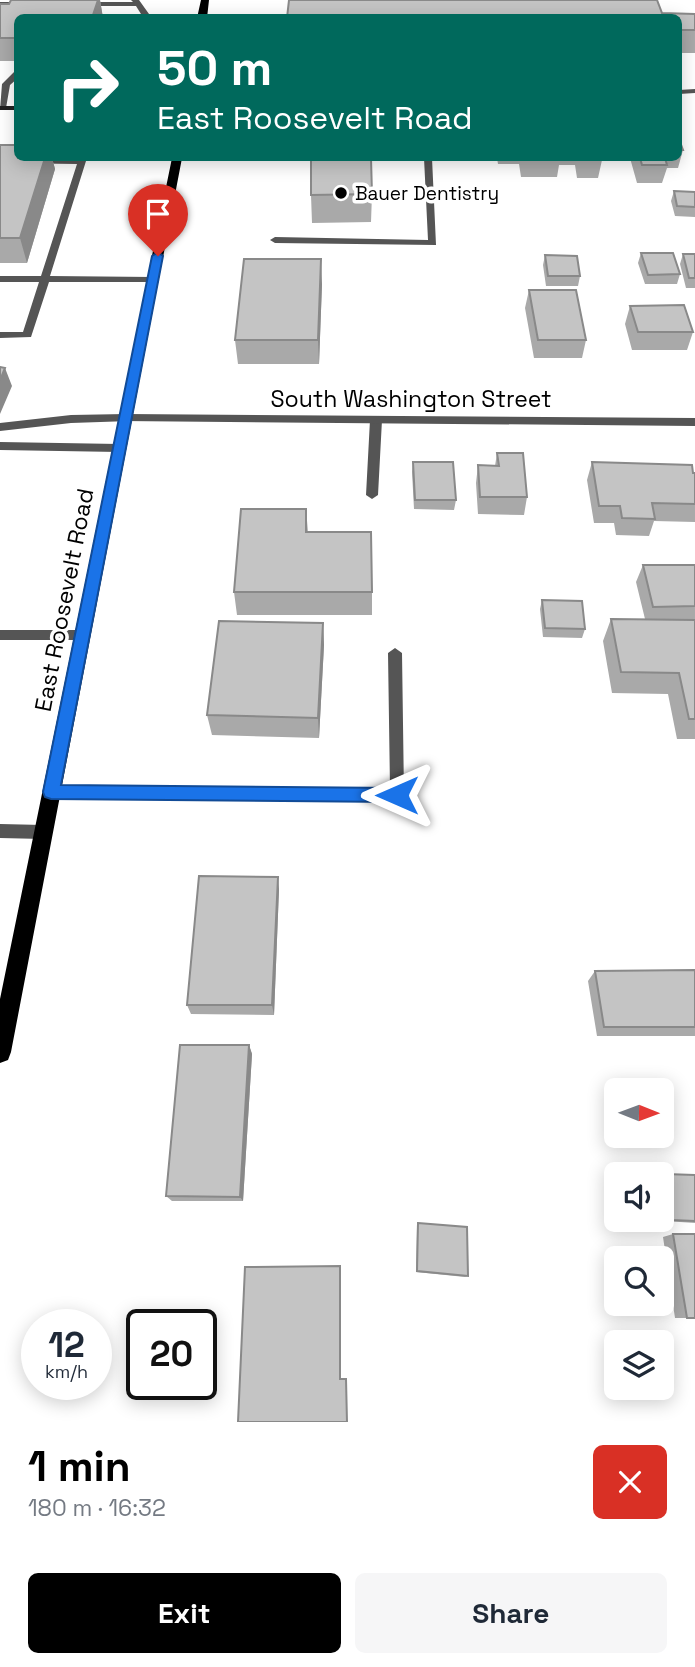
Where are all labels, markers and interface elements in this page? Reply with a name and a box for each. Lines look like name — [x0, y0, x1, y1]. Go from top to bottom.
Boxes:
text: 50 m — [157, 37, 272, 99]
icon: right — [42, 42, 133, 133]
text: East Roosevelt Road — [157, 98, 473, 138]
place label: Bauer Dentistry — [355, 181, 499, 206]
pin — [128, 184, 188, 256]
marker: Bauer Dentistry — [333, 185, 349, 201]
icon: arrive — [139, 195, 177, 233]
street label: South Washington Street — [270, 384, 552, 414]
street label: East Roosevelt Road — [28, 486, 100, 714]
position arrow — [360, 758, 434, 832]
north arrow — [604, 1078, 674, 1148]
map controls — [604, 1078, 674, 1400]
button: sound — [604, 1162, 674, 1232]
button: search — [604, 1246, 674, 1316]
speed limit sign: 20 — [126, 1309, 217, 1400]
text: 12 — [48, 1323, 85, 1367]
button: layers — [604, 1330, 674, 1400]
text: km/h — [45, 1360, 88, 1383]
text: 1 min — [28, 1440, 131, 1493]
button: close — [593, 1445, 667, 1519]
text: 180 m · 16:32 — [28, 1493, 166, 1523]
button: Exit — [28, 1573, 341, 1653]
button: Share — [355, 1573, 667, 1653]

